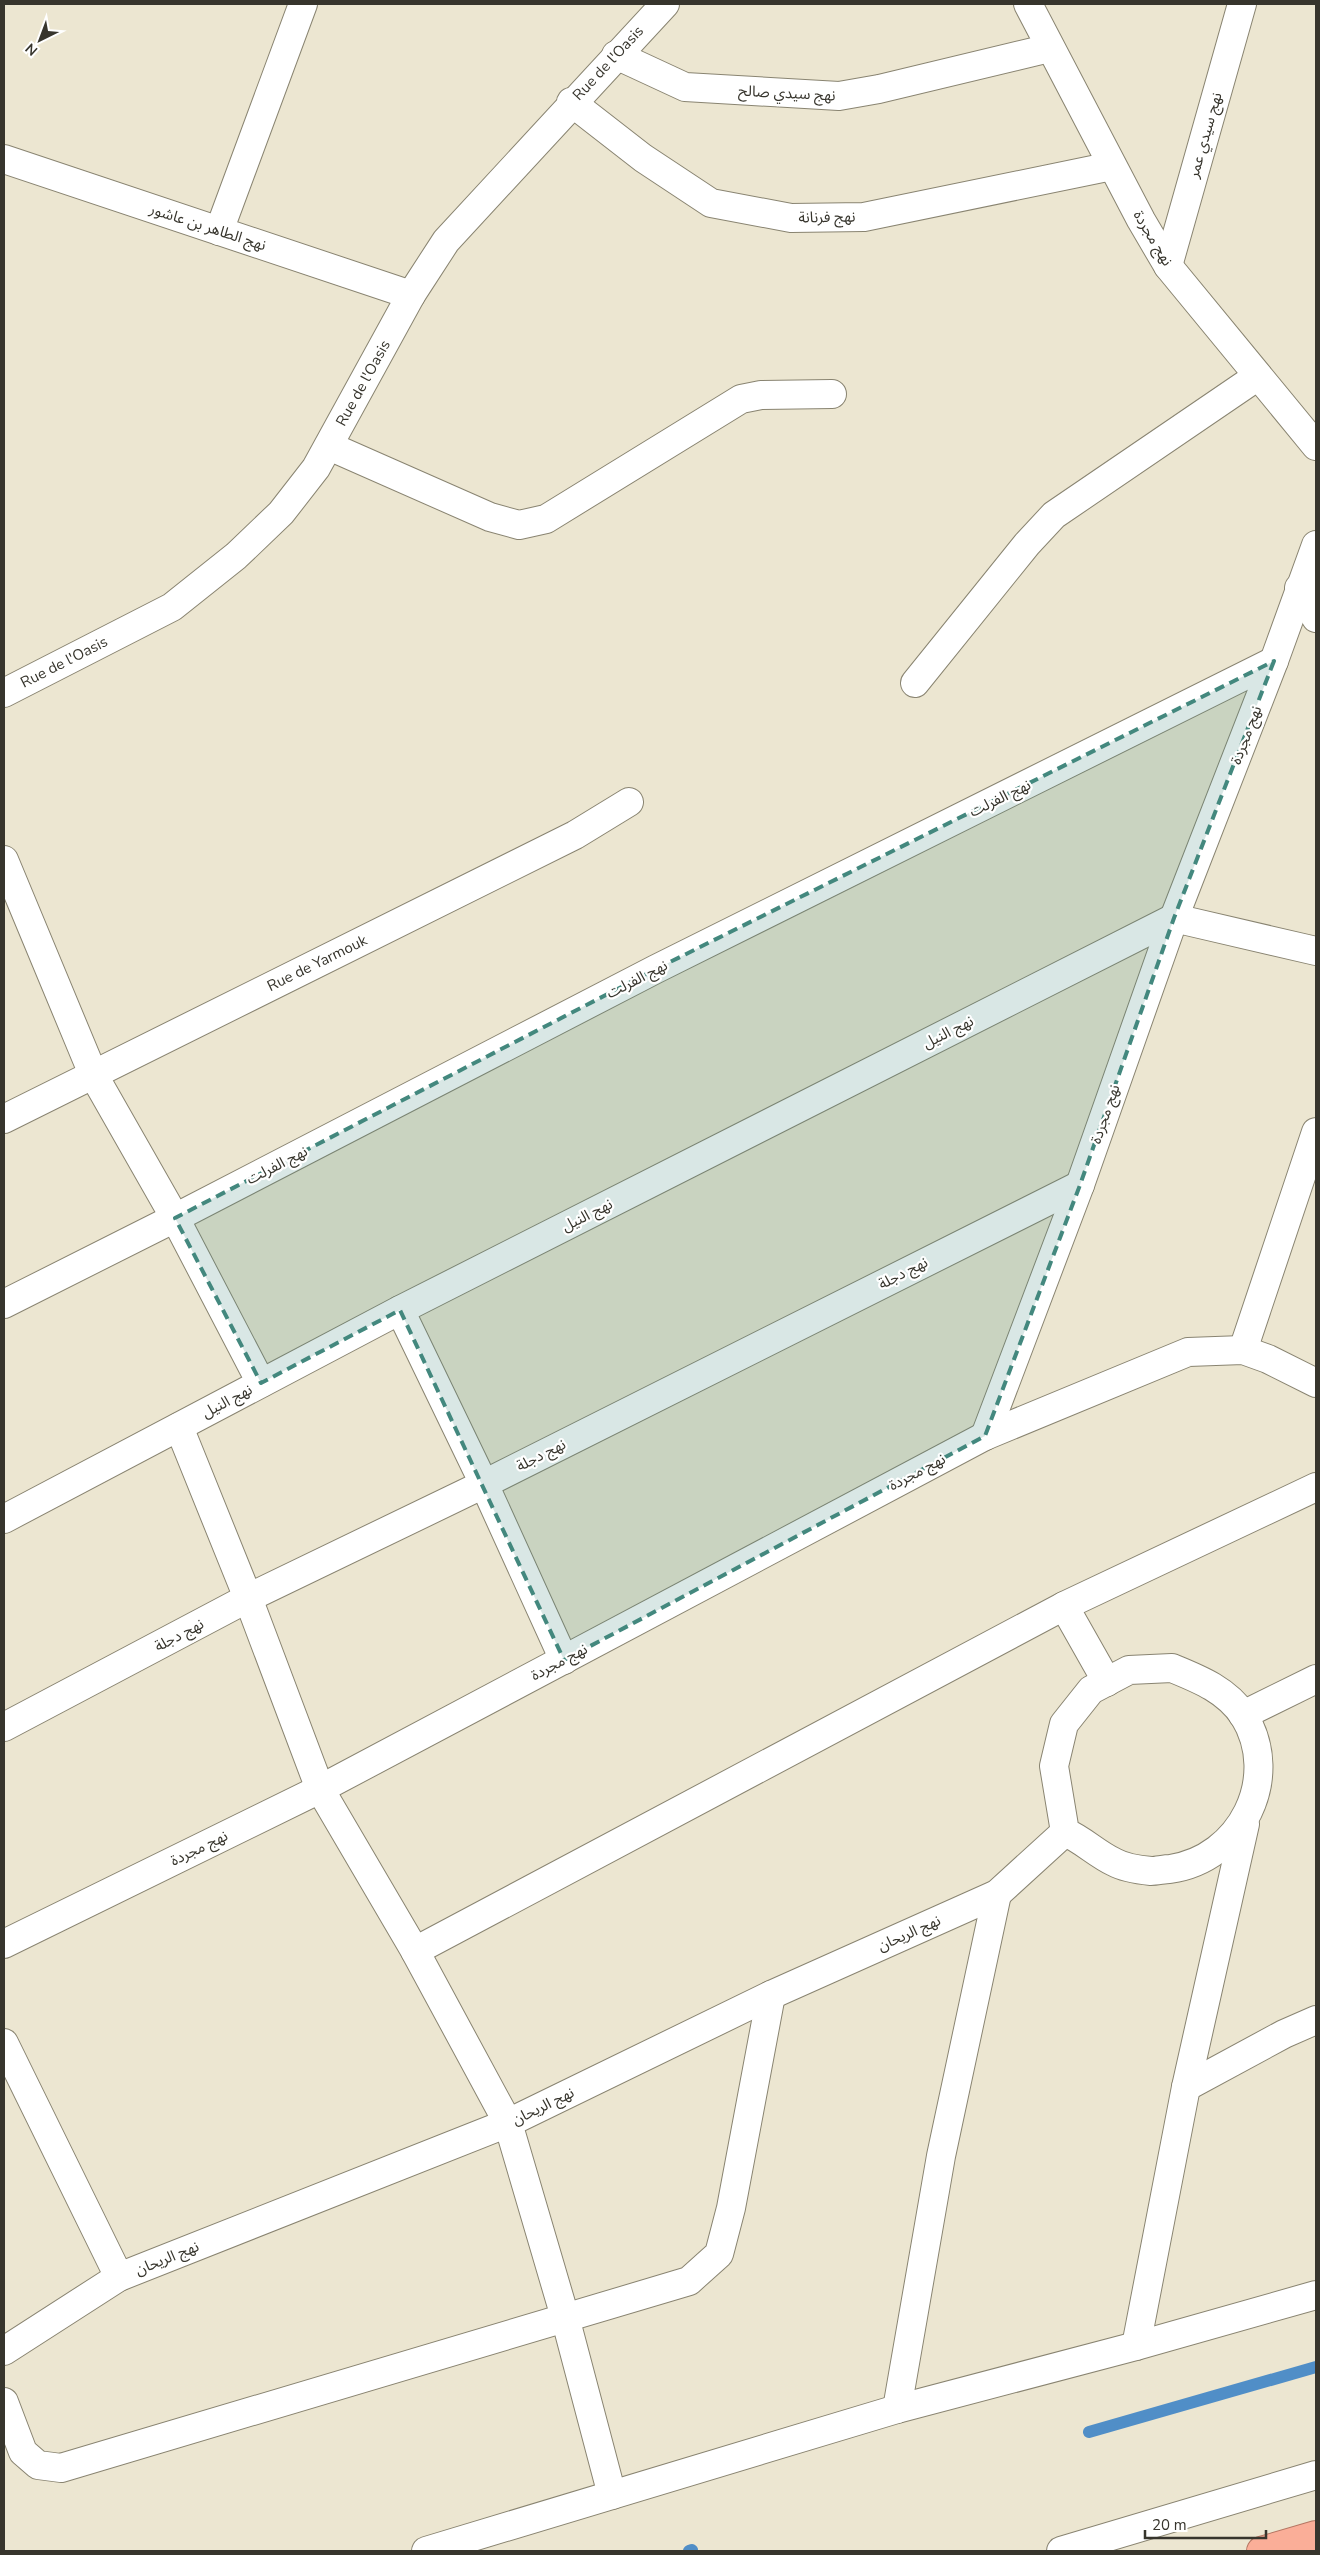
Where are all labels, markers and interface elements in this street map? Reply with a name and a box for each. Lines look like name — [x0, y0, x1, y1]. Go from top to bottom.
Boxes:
north arrow — [15, 15, 65, 65]
street label: Rue de l'Oasis — [568, 21, 648, 105]
text: N — [21, 39, 42, 60]
street label: نهج سيدي صالح — [738, 80, 836, 108]
street label: نهج سيدي عمر — [1183, 90, 1229, 182]
street label: نهج الطاهر بن عاشور — [146, 198, 269, 257]
street label: نهج فرنانة — [798, 207, 856, 229]
street label: نهج مجردة — [1127, 207, 1177, 270]
street label: Rue de l'Oasis — [331, 336, 395, 430]
street label: Rue de l'Oasis — [17, 631, 111, 693]
street label: نهج مجردة — [1226, 703, 1268, 768]
street label: نهج الفرلت — [966, 775, 1035, 823]
street label: Rue de Yarmouk — [264, 930, 371, 996]
street label: نهج الفرلت — [603, 955, 672, 1005]
street label: نهج النيل — [919, 1011, 978, 1055]
street label: نهج مجردة — [1086, 1082, 1126, 1147]
street label: نهج الفرلت — [243, 1141, 312, 1191]
street label: نهج النيل — [558, 1194, 617, 1238]
street label: نهج دجلة — [875, 1252, 932, 1296]
street label: نهج النيل — [198, 1379, 257, 1424]
street label: نهج دجلة — [513, 1434, 570, 1478]
street label: نهج مجردة — [885, 1449, 950, 1497]
street label: نهج دجلة — [151, 1614, 208, 1658]
street label: نهج مجردة — [527, 1639, 592, 1687]
street label: نهج مجردة — [167, 1826, 232, 1872]
street label: نهج الريحان — [874, 1910, 944, 1958]
street label: نهج الريحان — [509, 2082, 578, 2131]
street label: نهج الريحان — [132, 2236, 202, 2282]
scale bar — [1145, 2508, 1266, 2540]
text: 20 m — [1152, 2515, 1187, 2535]

